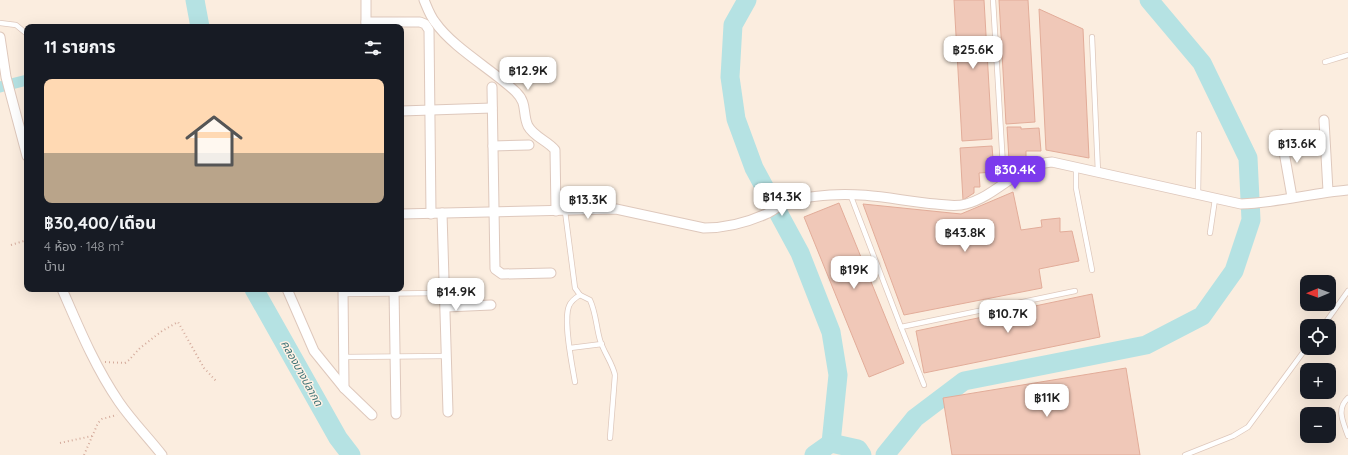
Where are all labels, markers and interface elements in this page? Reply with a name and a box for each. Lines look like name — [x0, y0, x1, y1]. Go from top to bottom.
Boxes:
text: 11 รายการ — [44, 36, 116, 57]
pin: ฿25.6K — [940, 36, 1006, 70]
icon: filters — [362, 37, 384, 59]
text: ฿25.6K — [953, 41, 993, 57]
pin: ฿12.9K — [495, 57, 561, 91]
text: ฿12.9K — [508, 62, 548, 78]
icon: home — [178, 105, 250, 177]
pin: ฿13.6K — [1264, 130, 1330, 164]
text: ฿13.6K — [1278, 135, 1316, 151]
pin: ฿30.4K — [982, 156, 1048, 190]
text: ฿30.4K — [994, 161, 1036, 177]
pin: ฿14.3K — [749, 183, 815, 217]
pin: ฿13.3K — [555, 186, 621, 220]
text: ฿14.3K — [763, 188, 802, 204]
text: ฿13.3K — [569, 191, 607, 207]
text: ฿30,400/เดือน — [44, 212, 156, 233]
pin: ฿43.8K — [932, 219, 998, 253]
text: ฿43.8K — [944, 224, 986, 240]
text: 4 ห้อง · 148 m² — [44, 238, 124, 254]
pin: ฿19K — [830, 256, 878, 290]
text: บ้าน — [44, 258, 65, 274]
text: ฿19K — [840, 261, 868, 277]
north arrow — [1300, 275, 1336, 311]
map controls — [1300, 275, 1336, 443]
pin: ฿14.9K — [423, 278, 489, 312]
text: ฿14.9K — [436, 283, 476, 299]
pin: ฿10.7K — [975, 300, 1041, 334]
text: ฿10.7K — [988, 305, 1028, 321]
button: locate — [1300, 319, 1336, 355]
water label: คลองบางปลากด — [278, 338, 326, 409]
button: + — [1300, 363, 1336, 399]
pin: ฿11K — [1023, 384, 1071, 418]
text: ฿11K — [1034, 389, 1060, 405]
button: − — [1300, 407, 1336, 443]

